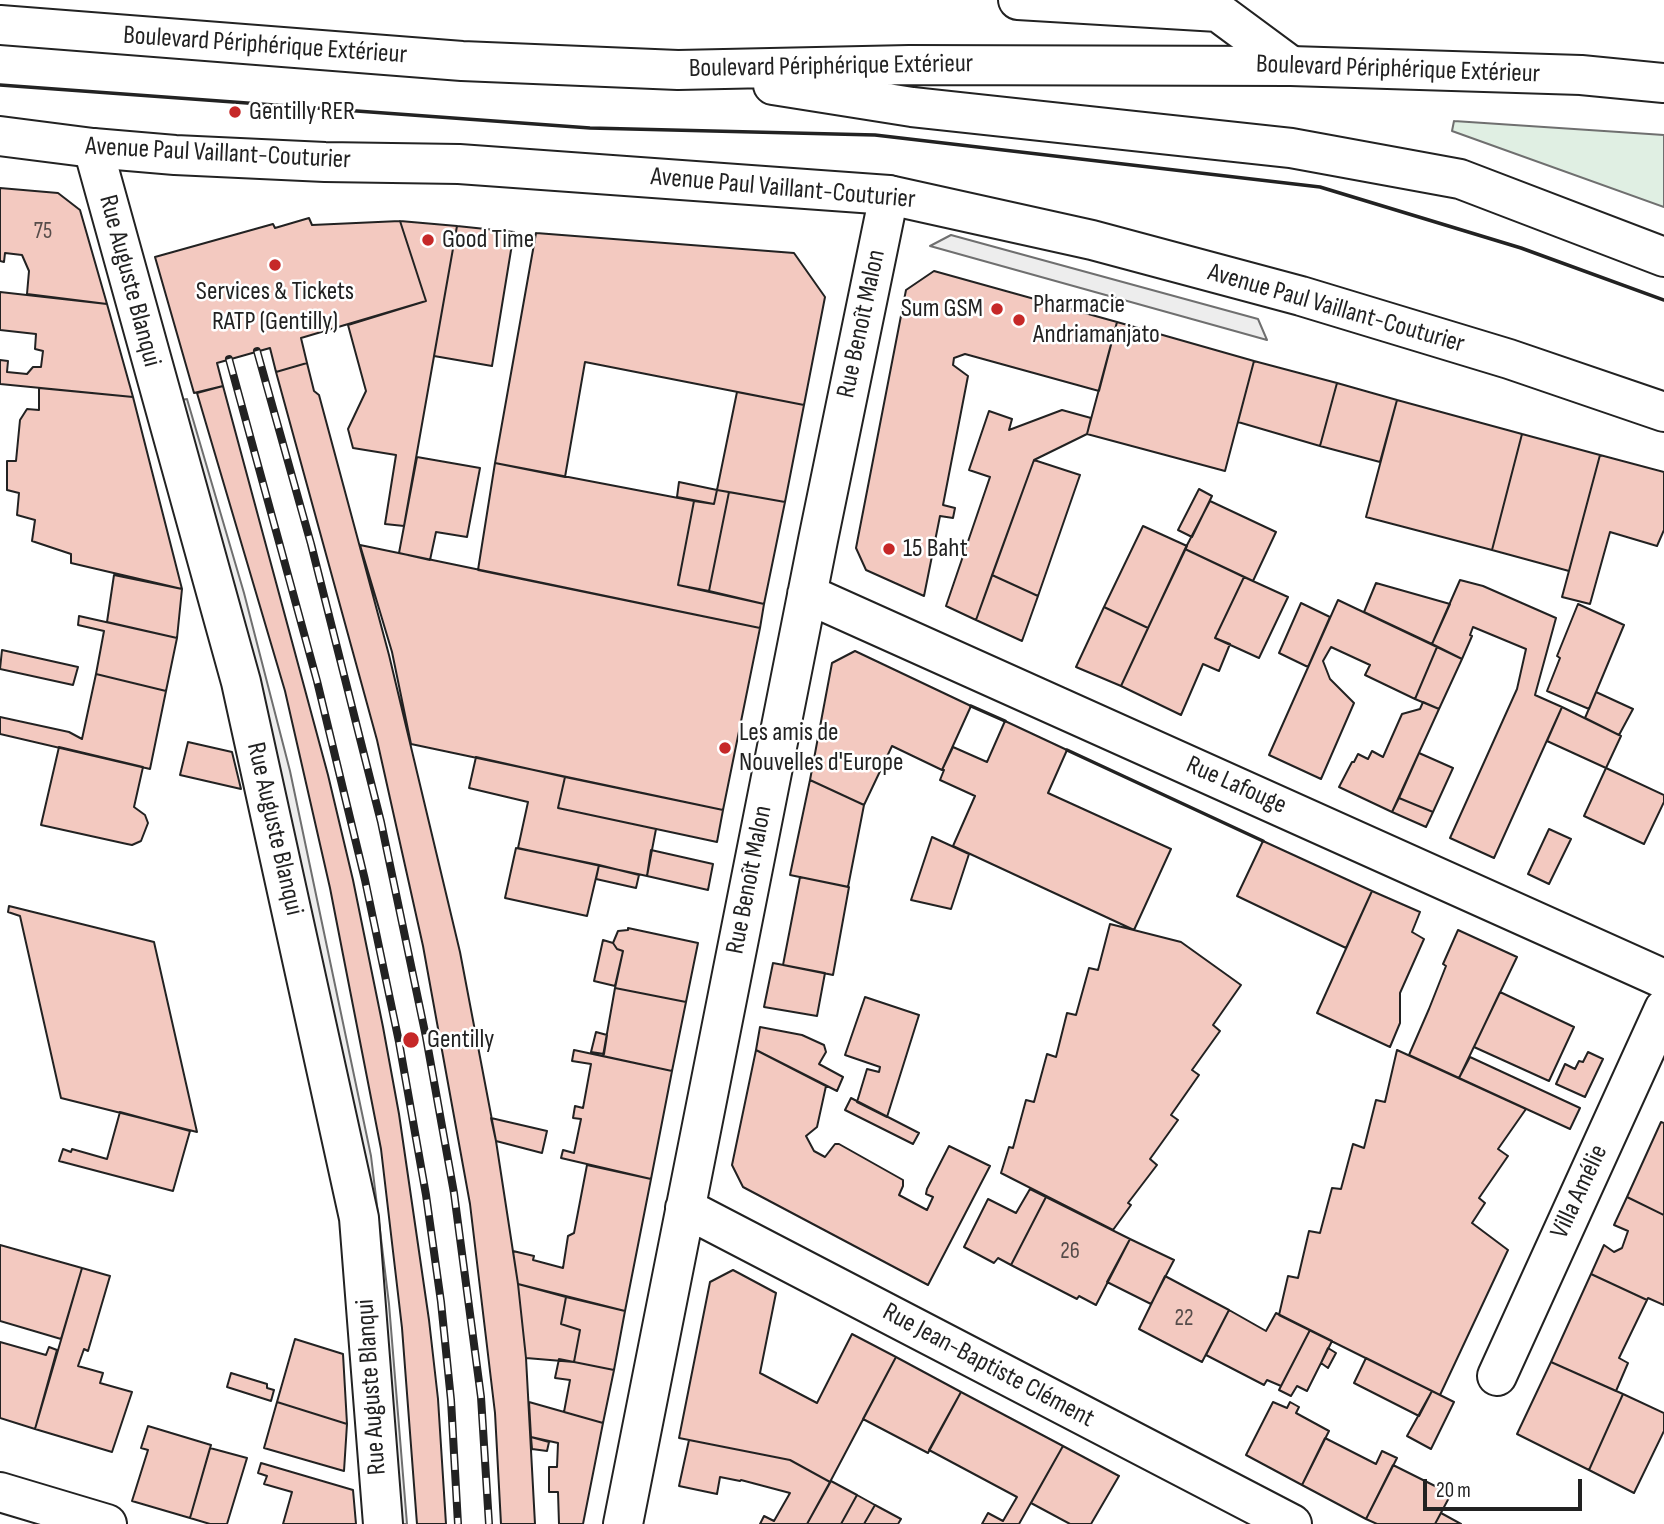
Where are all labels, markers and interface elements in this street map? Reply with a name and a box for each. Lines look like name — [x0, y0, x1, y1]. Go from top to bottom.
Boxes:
street label: Boulevard Périphérique Extérieur — [122, 21, 408, 71]
street label: Boulevard Périphérique Extérieur — [689, 49, 973, 85]
street label: Boulevard Périphérique Extérieur — [1255, 49, 1541, 91]
place label: Gentilly RER — [249, 96, 355, 128]
marker: Gentilly RER — [227, 104, 243, 120]
street label: Avenue Paul Vaillant-Couturier — [85, 131, 351, 177]
street label: Avenue Paul Vaillant-Couturier — [649, 162, 917, 216]
street label: Rue Auguste Blanqui — [91, 192, 167, 370]
house number: 75 — [34, 218, 52, 246]
place label: Good Time — [442, 224, 534, 256]
marker: Good Time — [420, 232, 436, 248]
street label: Rue Benoît Malon — [831, 247, 893, 401]
marker: Services & Tickets RATP (Gentilly) — [267, 257, 283, 273]
street label: Avenue Paul Vaillant-Couturier — [1204, 257, 1468, 361]
place label: Services & Tickets RATP (Gentilly) — [196, 276, 354, 338]
place label: Pharmacie Andriamanjato — [1033, 289, 1160, 350]
place label: Sum GSM — [901, 293, 983, 325]
marker: Sum GSM — [989, 301, 1005, 317]
marker: Pharmacie Andriamanjato — [1011, 312, 1027, 328]
place label: 15 Baht — [903, 533, 968, 565]
marker: 15 Baht — [881, 541, 897, 557]
place label: Les amis de Nouvelles d'Europe — [739, 717, 903, 778]
street label: Rue Auguste Blanqui — [239, 740, 309, 918]
marker: Les amis de Nouvelles d'Europe — [717, 740, 733, 756]
street label: Rue Lafouge — [1181, 750, 1291, 822]
street label: Rue Benoît Malon — [720, 803, 780, 957]
place label: Gentilly — [427, 1024, 494, 1056]
marker: Gentilly — [401, 1030, 421, 1050]
street label: Villa Amélie — [1545, 1140, 1615, 1244]
house number: 26 — [1060, 1238, 1080, 1266]
street label: Rue Jean-Baptiste Clément — [877, 1297, 1099, 1435]
street label: Rue Auguste Blanqui — [350, 1298, 394, 1476]
house number: 22 — [1175, 1305, 1193, 1333]
scale bar — [1426, 1464, 1585, 1508]
text: 20 m — [1436, 1478, 1471, 1503]

